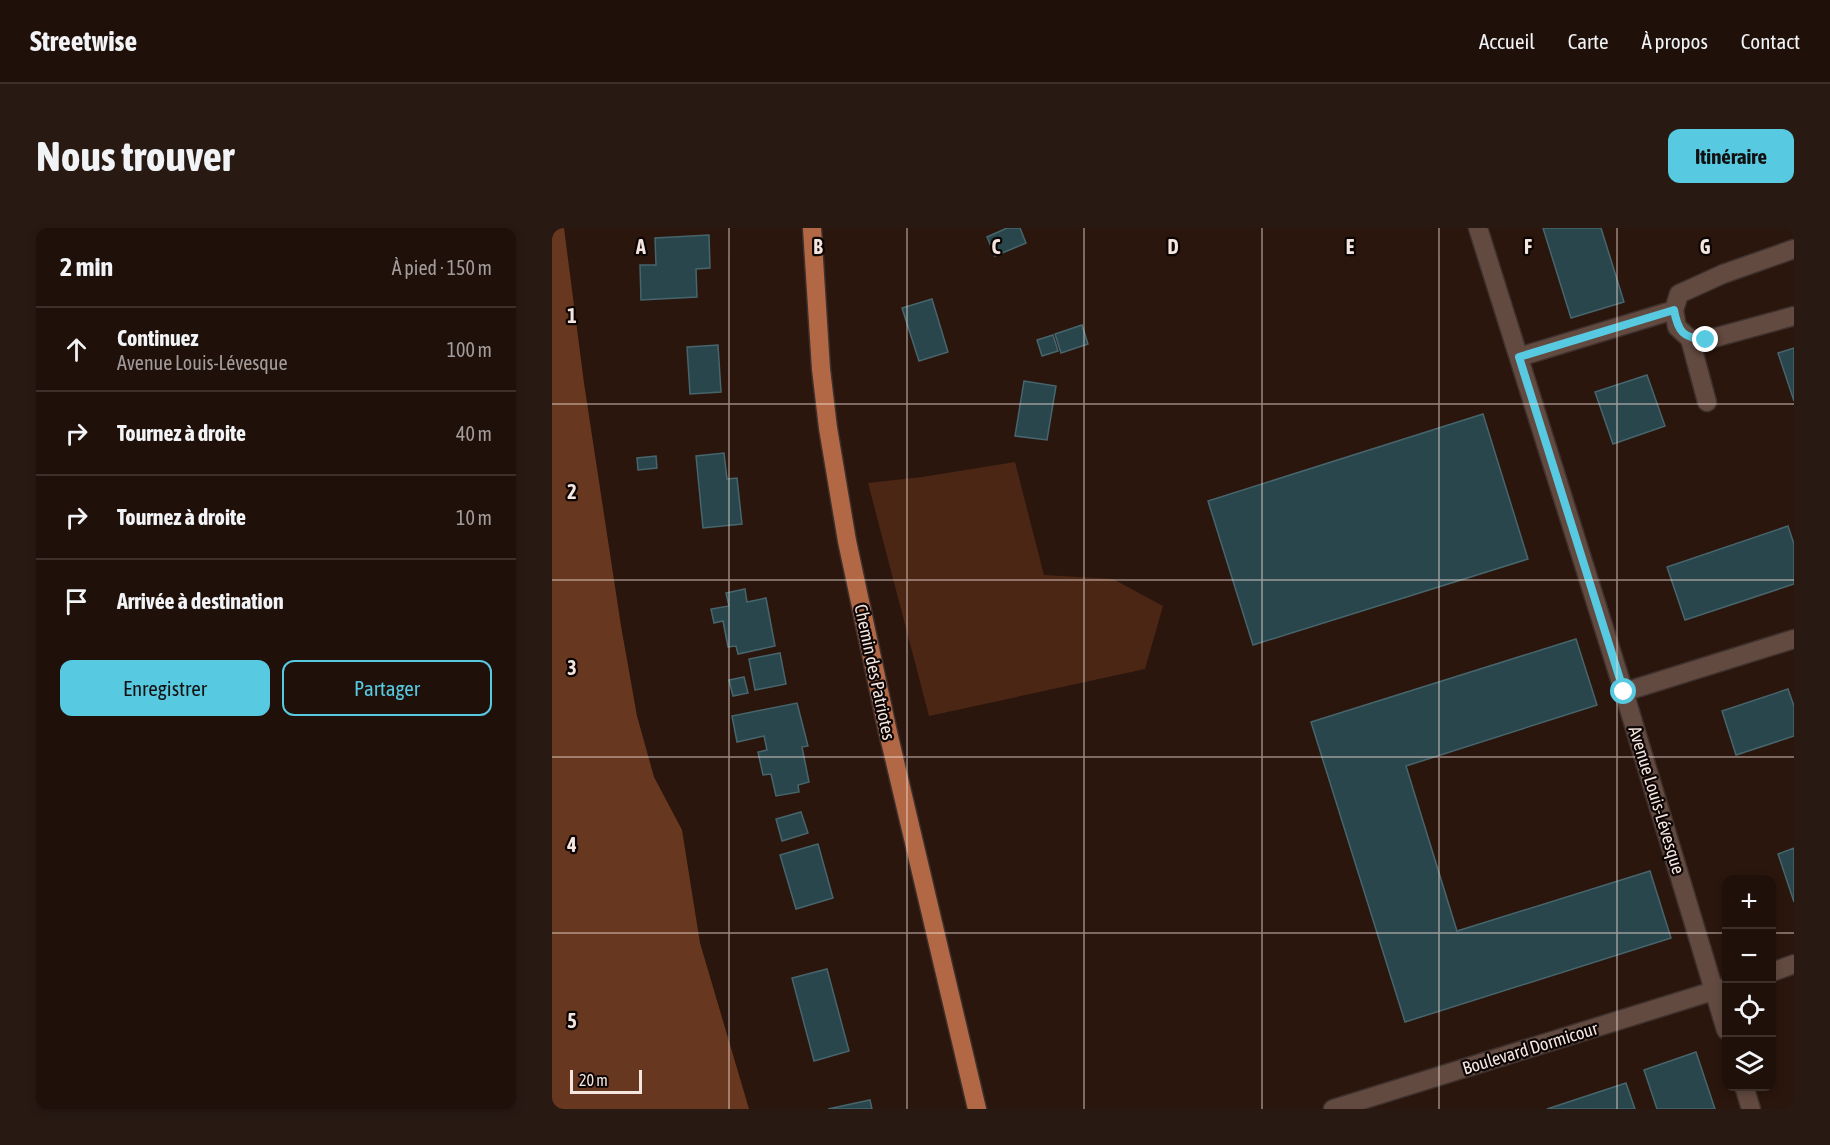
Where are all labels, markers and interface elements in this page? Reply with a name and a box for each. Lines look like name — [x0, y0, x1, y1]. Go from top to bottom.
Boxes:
text: Streetwise — [30, 25, 137, 57]
text: Accueil — [1479, 29, 1535, 53]
text: Carte — [1568, 29, 1608, 53]
text: À propos — [1641, 29, 1708, 53]
text: Contact — [1741, 29, 1800, 53]
button: Itinéraire — [1668, 129, 1794, 183]
text: Nous trouver — [36, 132, 234, 180]
text: A — [635, 235, 646, 258]
text: B — [813, 235, 823, 258]
text: C — [992, 235, 1001, 258]
text: D — [1167, 235, 1179, 258]
text: E — [1346, 235, 1355, 258]
text: F — [1524, 235, 1532, 258]
text: G — [1700, 235, 1711, 258]
text: 2 min — [60, 252, 113, 282]
text: À pied · 150 m — [392, 256, 492, 279]
text: 1 — [567, 304, 577, 327]
text: Continuez — [117, 325, 199, 351]
route end — [1692, 326, 1718, 352]
icon: ahead — [60, 333, 93, 366]
text: 100 m — [447, 338, 492, 361]
text: Avenue Louis-Lévesque — [117, 351, 288, 374]
icon: right — [60, 417, 93, 450]
text: Tournez à droite — [117, 420, 246, 446]
text: 40 m — [456, 422, 492, 445]
text: 2 — [567, 480, 577, 503]
icon: right — [60, 501, 93, 534]
text: Tournez à droite — [117, 504, 246, 530]
text: 10 m — [456, 506, 492, 529]
icon: arrive — [60, 585, 93, 618]
text: Arrivée à destination — [117, 588, 284, 614]
street label: Chemin des Patriotes — [850, 602, 900, 742]
text: 3 — [567, 656, 577, 679]
button: Enregistrer — [60, 660, 270, 716]
button: Partager — [282, 660, 492, 716]
route start — [1610, 678, 1636, 704]
street label: Avenue Louis-Lévesque — [1625, 724, 1689, 876]
text: 4 — [566, 833, 577, 856]
map controls — [1722, 875, 1776, 1091]
button: + — [1722, 875, 1776, 929]
button: − — [1722, 929, 1776, 983]
button: locate — [1722, 983, 1776, 1037]
text: 5 — [567, 1009, 577, 1032]
street label: Boulevard Dormicour — [1460, 1017, 1601, 1079]
button: layers — [1722, 1037, 1776, 1091]
scale bar — [570, 1067, 642, 1094]
text: 20 m — [579, 1071, 608, 1089]

